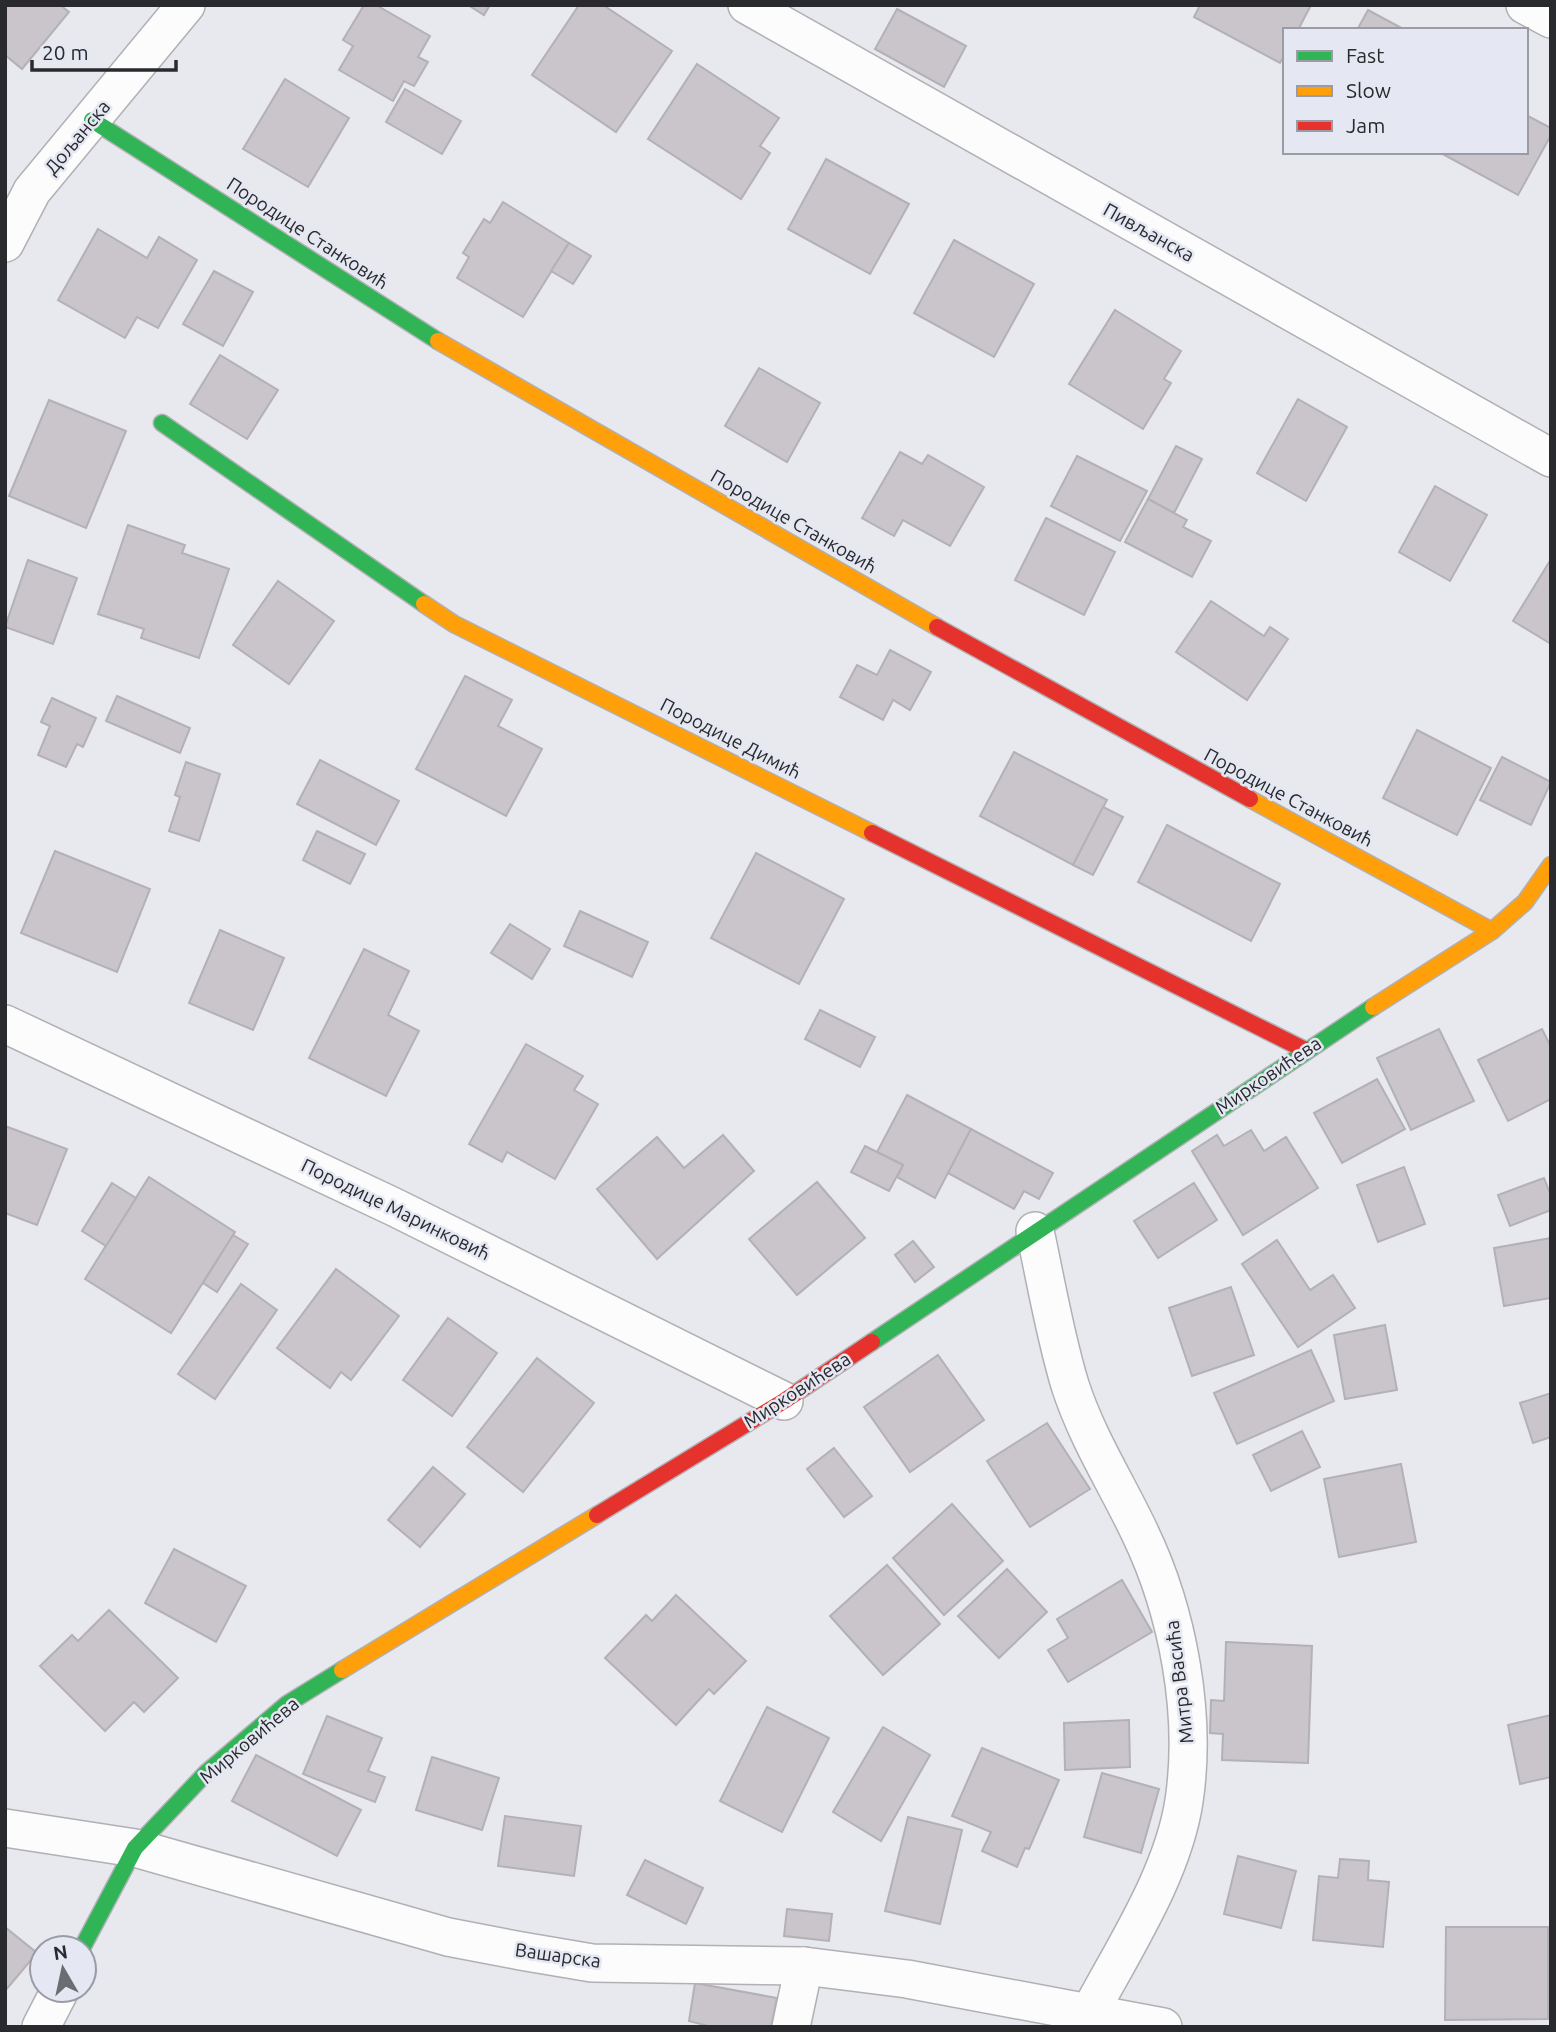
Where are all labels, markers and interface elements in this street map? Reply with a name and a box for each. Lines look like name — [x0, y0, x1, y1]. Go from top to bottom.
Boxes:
scale bar — [32, 28, 175, 72]
legend — [1283, 28, 1528, 154]
text: 20 m — [42, 40, 89, 64]
text: Fast — [1346, 43, 1384, 67]
text: Slow — [1346, 78, 1391, 102]
street label: Дољанска — [40, 96, 114, 178]
text: Jam — [1346, 113, 1385, 137]
street label: Породице Станковић — [223, 172, 393, 294]
street label: Пивљанска — [1100, 198, 1198, 266]
street label: Породице Станковић — [707, 464, 881, 578]
street label: Породице Димић — [657, 693, 805, 783]
street label: Породице Станковић — [1201, 743, 1377, 851]
street label: Мирковићева — [1211, 1032, 1325, 1118]
street label: Породице Маринковић — [298, 1154, 494, 1264]
street label: Мирковићева — [740, 1347, 854, 1433]
street label: Митра Васића — [1161, 1619, 1197, 1745]
street label: Мирковићева — [195, 1692, 303, 1788]
north arrow — [28, 1934, 98, 2004]
street label: Вашарска — [514, 1938, 602, 1972]
text: N — [52, 1940, 69, 1964]

